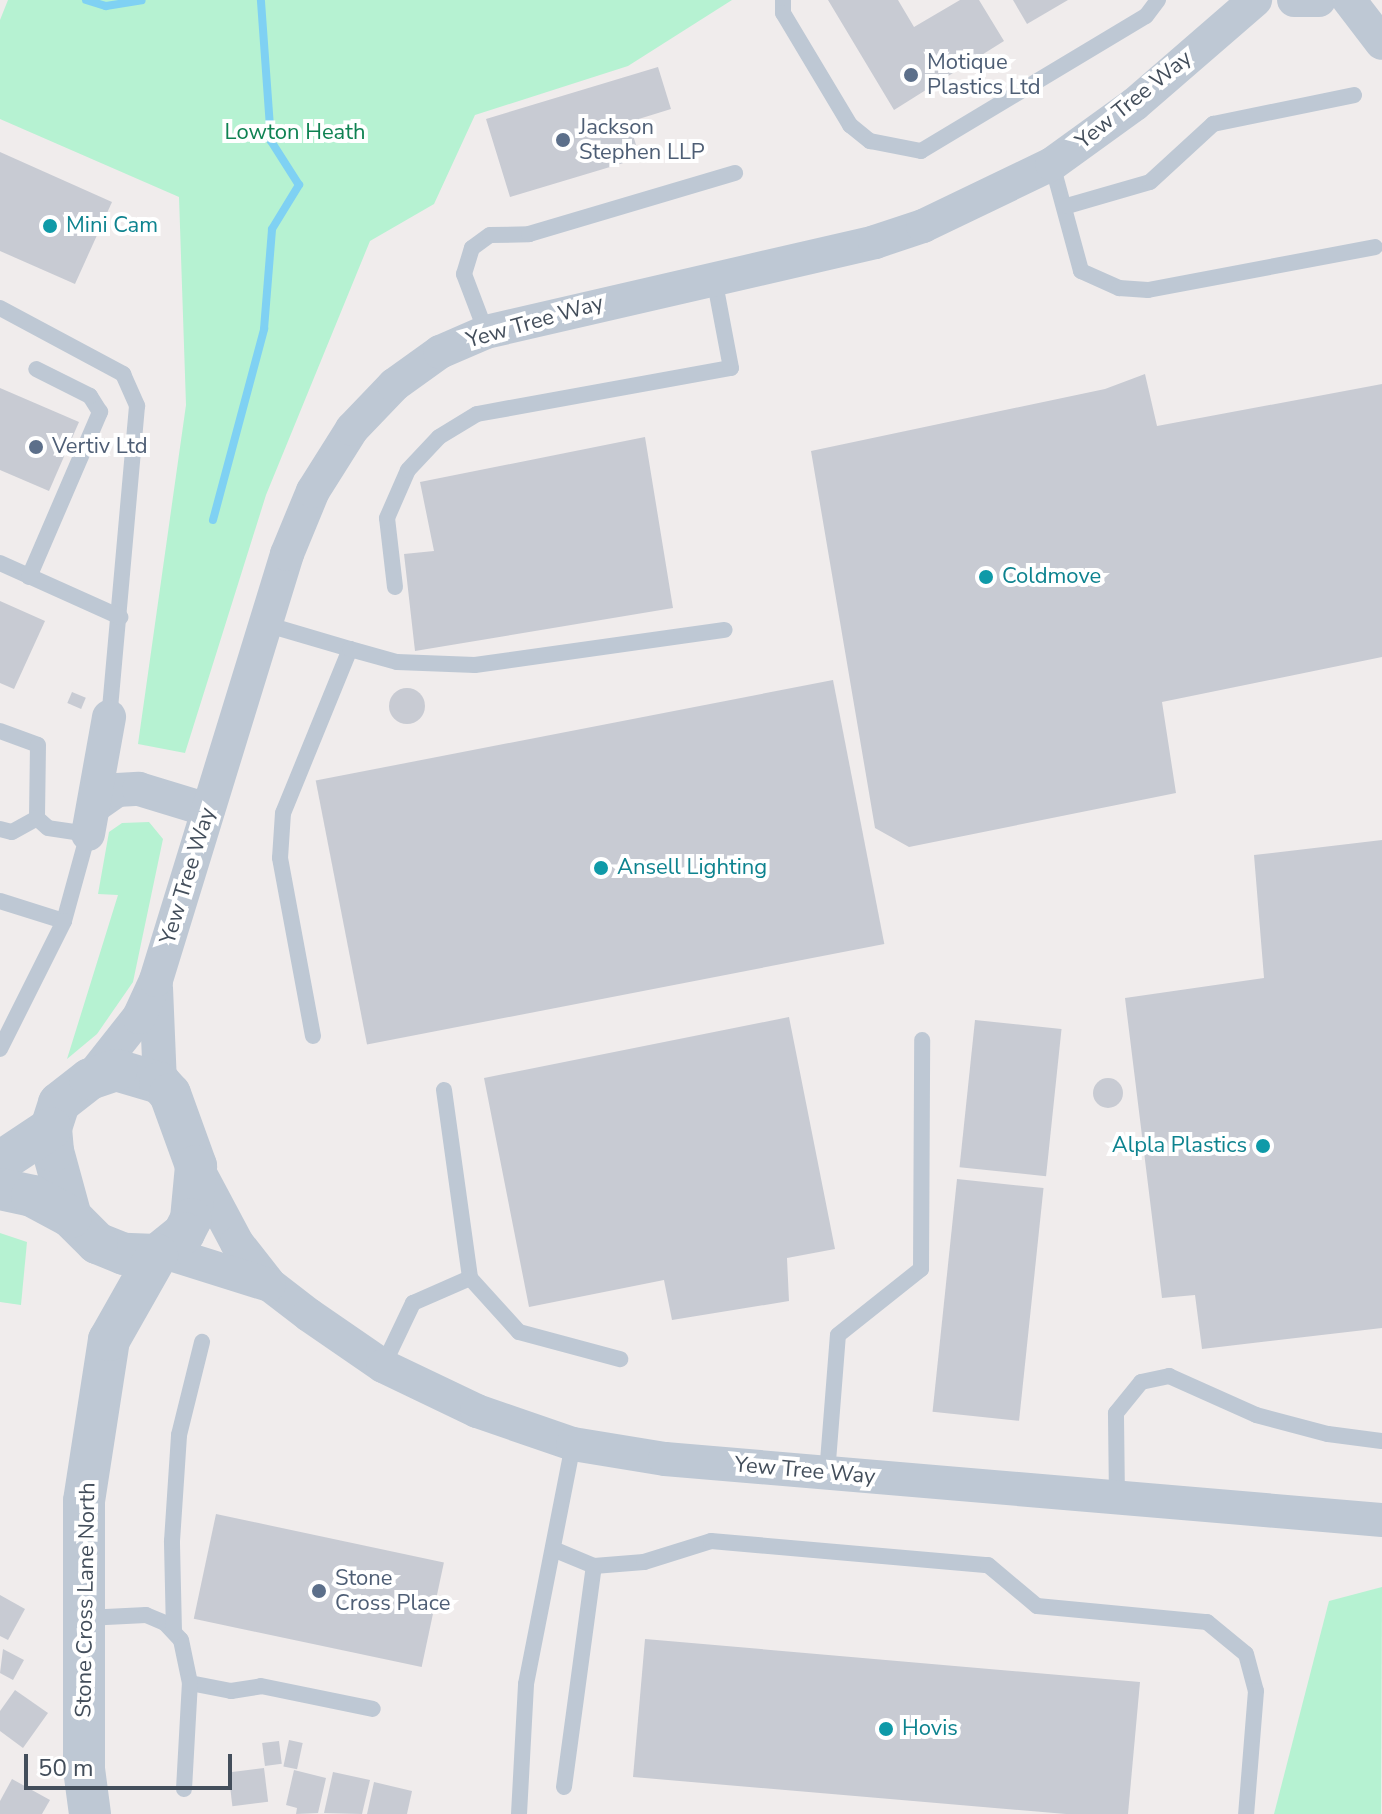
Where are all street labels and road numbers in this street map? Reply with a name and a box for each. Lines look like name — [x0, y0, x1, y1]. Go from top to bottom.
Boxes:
street label: Yew Tree Way — [1071, 45, 1197, 155]
street label: Yew Tree Way — [463, 290, 607, 354]
street label: Yew Tree Way — [155, 805, 221, 947]
street label: Yew Tree Way — [733, 1452, 877, 1490]
street label: Stone Cross Lane North — [71, 1482, 101, 1718]

